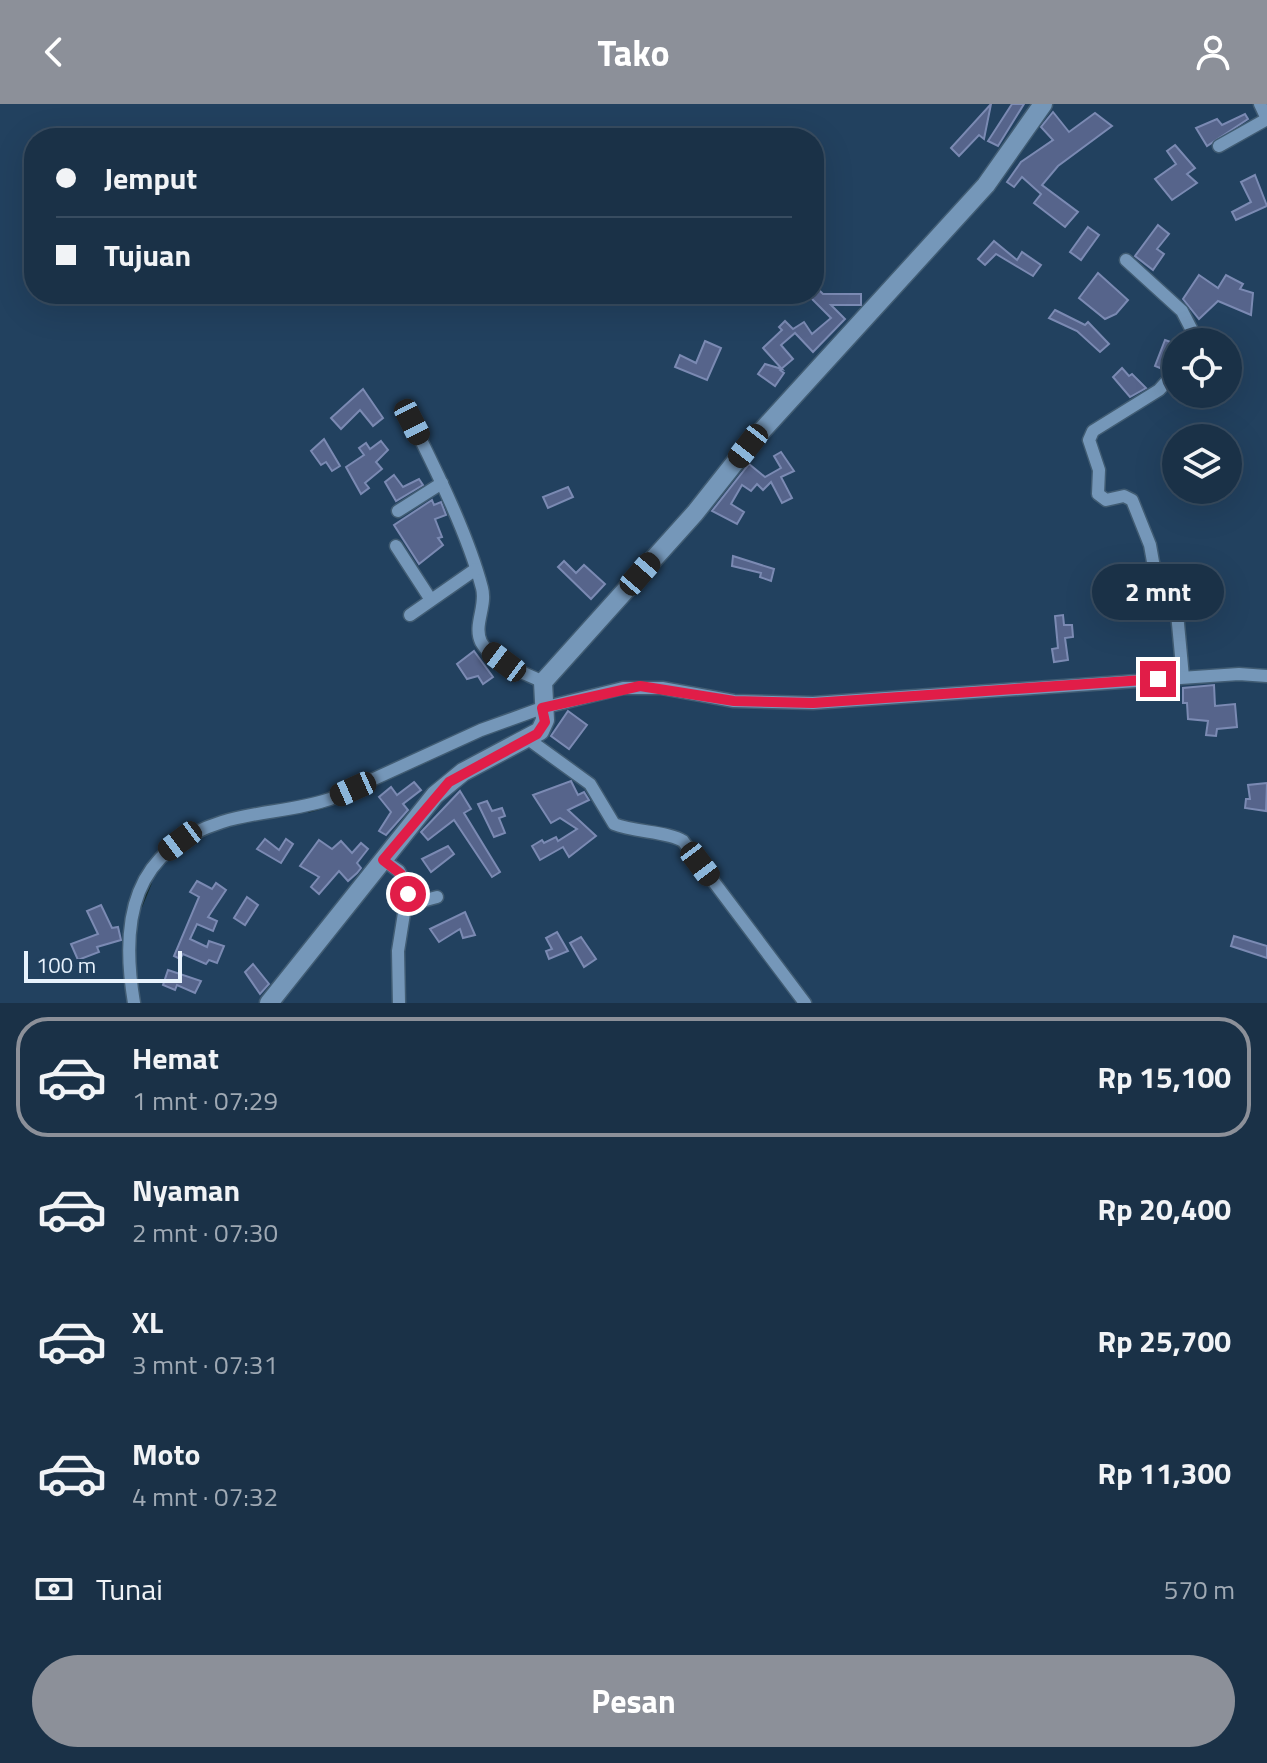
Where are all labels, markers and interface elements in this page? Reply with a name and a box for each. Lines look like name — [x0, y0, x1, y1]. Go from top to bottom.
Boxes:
text: Tako — [597, 25, 670, 80]
icon: back — [32, 30, 76, 74]
icon: person — [1191, 30, 1235, 74]
text: Jemput — [104, 155, 197, 201]
text: Tujuan — [104, 232, 191, 278]
map controls — [1162, 328, 1242, 504]
button: locate — [1162, 328, 1242, 408]
car — [390, 395, 434, 449]
car — [724, 420, 772, 472]
button: layers — [1162, 424, 1242, 504]
car — [615, 548, 665, 600]
callout: 2 mnt — [1092, 563, 1224, 619]
text: 2 mnt — [1125, 572, 1191, 611]
car — [478, 638, 530, 686]
route end — [1140, 661, 1176, 697]
car — [326, 768, 380, 810]
car — [154, 817, 206, 865]
car — [676, 838, 724, 890]
route start — [390, 876, 426, 912]
scale bar — [24, 947, 182, 983]
text: 100 m — [36, 948, 96, 982]
text: Hemat — [132, 1035, 219, 1081]
icon: car — [36, 1041, 108, 1113]
text: Rp 15,100 — [1098, 1054, 1231, 1100]
text: 1 mnt · 07:29 — [132, 1081, 278, 1120]
text: Nyaman — [132, 1167, 240, 1213]
icon: car — [36, 1173, 108, 1245]
text: Rp 20,400 — [1098, 1186, 1231, 1232]
text: 2 mnt · 07:30 — [132, 1213, 278, 1252]
text: XL — [132, 1299, 163, 1345]
icon: car — [36, 1305, 108, 1377]
text: Rp 25,700 — [1098, 1318, 1231, 1364]
text: 3 mnt · 07:31 — [132, 1345, 278, 1384]
text: Moto — [132, 1431, 200, 1477]
icon: car — [36, 1437, 108, 1509]
text: Rp 11,300 — [1098, 1450, 1231, 1496]
text: 4 mnt · 07:32 — [132, 1477, 278, 1516]
text: Tunai — [96, 1566, 163, 1612]
icon: cash — [32, 1567, 76, 1611]
text: 570 m — [1164, 1570, 1235, 1609]
button: Pesan — [32, 1655, 1235, 1747]

